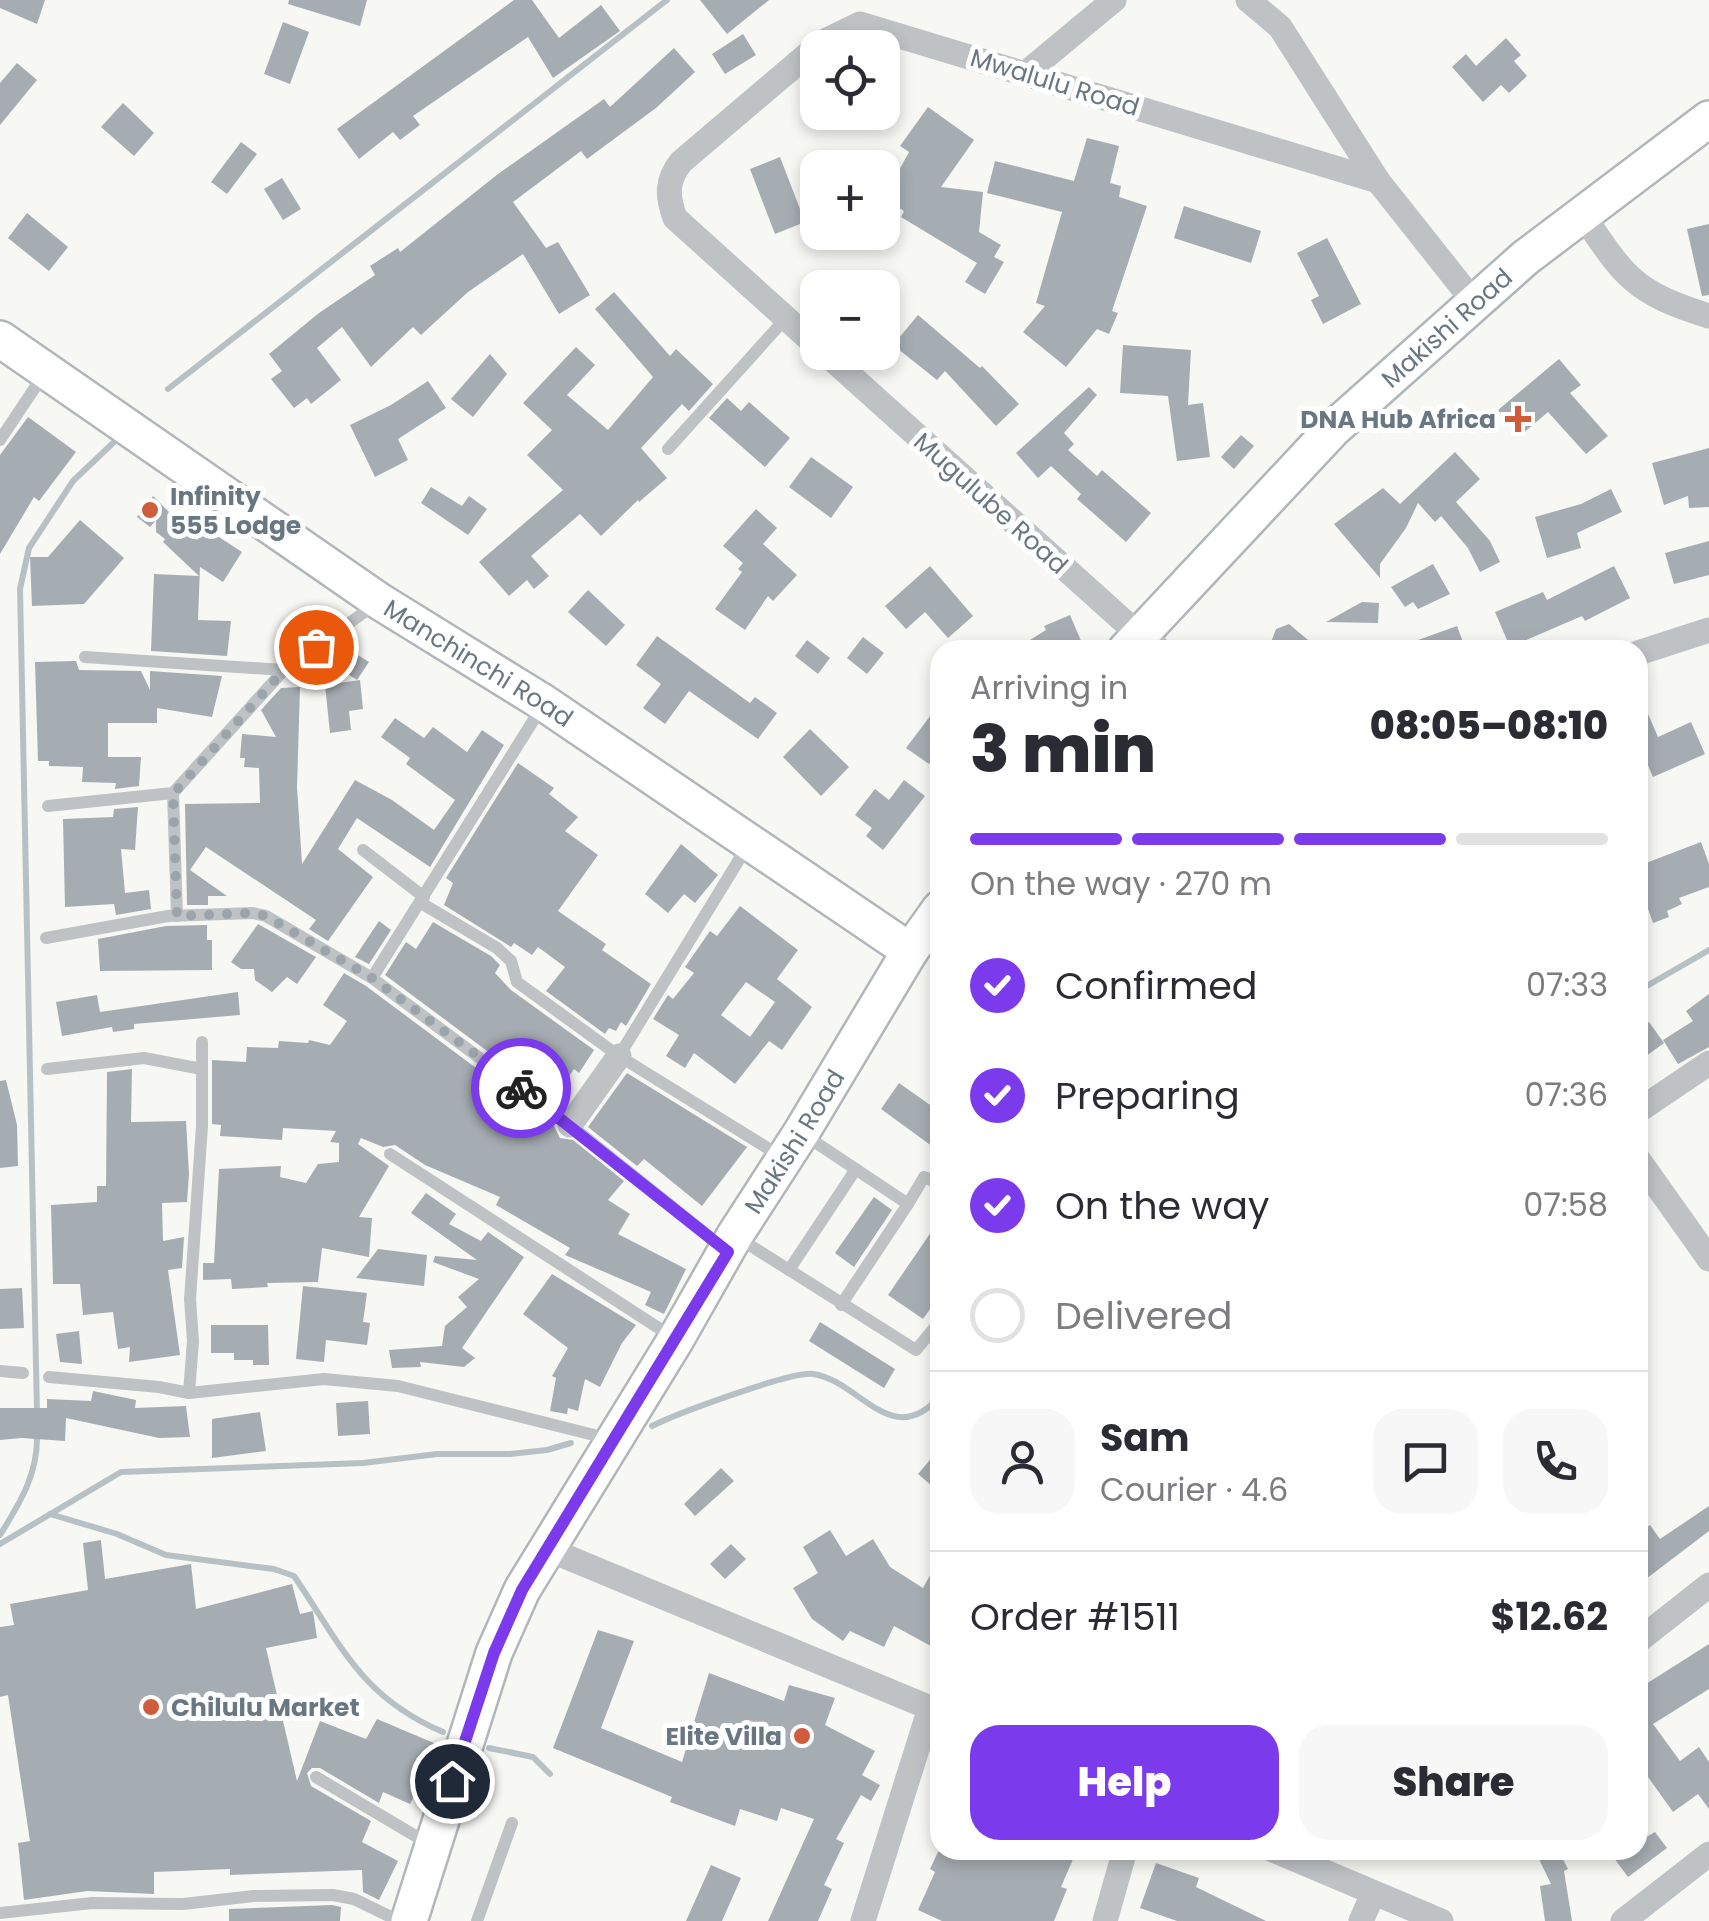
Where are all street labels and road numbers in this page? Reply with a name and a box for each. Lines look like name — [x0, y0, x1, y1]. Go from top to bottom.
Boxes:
street label: Mwalulu Road — [966, 40, 1144, 125]
street label: Makishi Road — [1374, 260, 1520, 396]
street label: Mugulube Road — [906, 425, 1075, 582]
street label: Manchinchi Road — [377, 591, 580, 736]
street label: Makishi Road — [736, 1063, 853, 1221]

